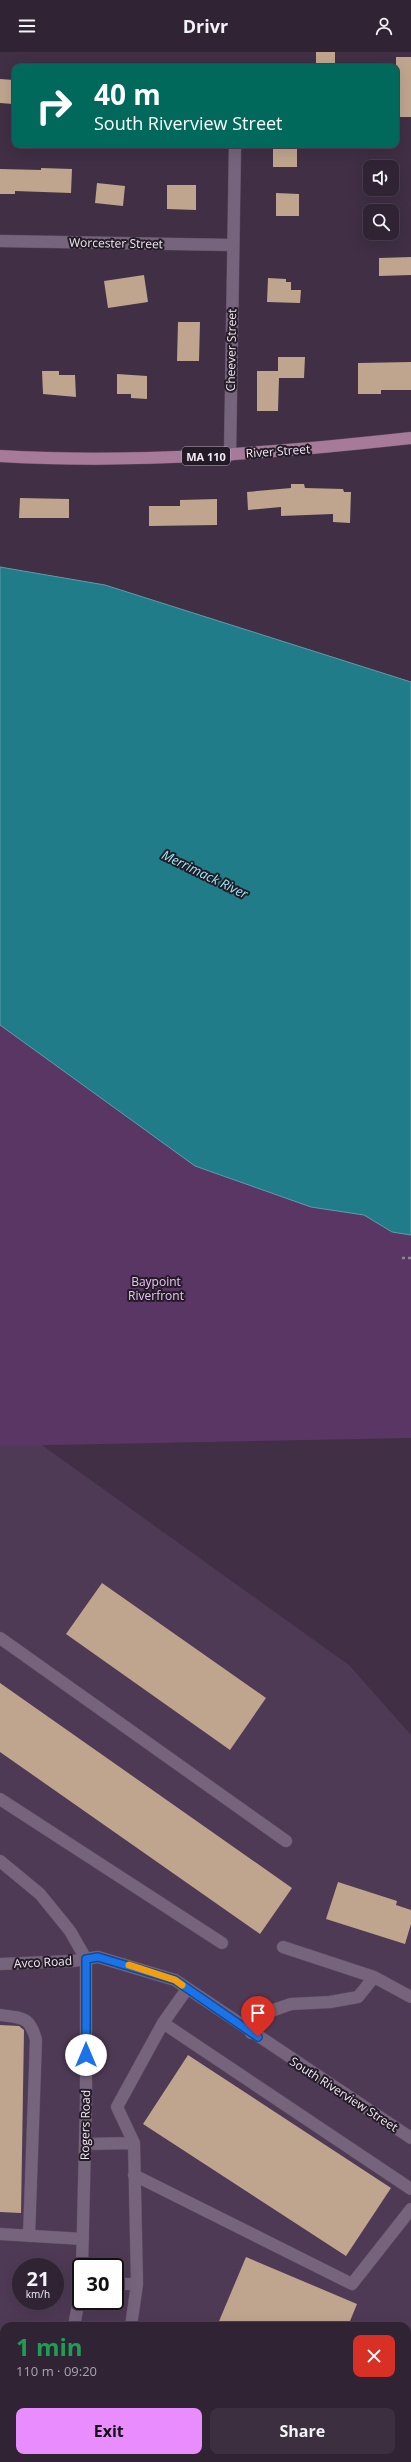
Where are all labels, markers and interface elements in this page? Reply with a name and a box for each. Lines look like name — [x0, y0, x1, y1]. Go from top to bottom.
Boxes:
text: Drivr — [183, 14, 228, 38]
icon: menu — [16, 15, 38, 37]
icon: person — [373, 15, 395, 37]
text: 40 m — [94, 75, 161, 113]
icon: right — [28, 80, 80, 132]
text: South Riverview Street — [94, 111, 283, 135]
map controls — [363, 160, 399, 240]
button: sound — [363, 160, 399, 196]
button: search — [363, 204, 399, 240]
street label: Worcester Street — [69, 234, 163, 252]
street label: Cheever Street — [222, 309, 240, 391]
street label: River Street — [245, 440, 311, 462]
road number: MA 110 — [182, 447, 230, 465]
water label: Merrimack River — [159, 845, 252, 903]
park label: Baypoint Riverfront — [128, 1273, 184, 1304]
street label: Avco Road — [13, 1952, 73, 1972]
pin — [241, 1996, 275, 2037]
icon: arrive — [247, 2002, 269, 2024]
position arrow — [65, 2034, 107, 2076]
street label: South Riverview Street — [287, 2053, 401, 2135]
street label: Rogers Road — [76, 2090, 94, 2160]
speed limit sign: 30 — [72, 2258, 124, 2310]
text: 21 — [27, 2265, 49, 2292]
text: km/h — [26, 2287, 50, 2301]
text: 1 min — [16, 2330, 83, 2363]
button: close — [353, 2335, 395, 2377]
text: 110 m · 09:20 — [16, 2362, 97, 2380]
button: Exit — [16, 2408, 202, 2454]
button: Share — [210, 2408, 395, 2454]

